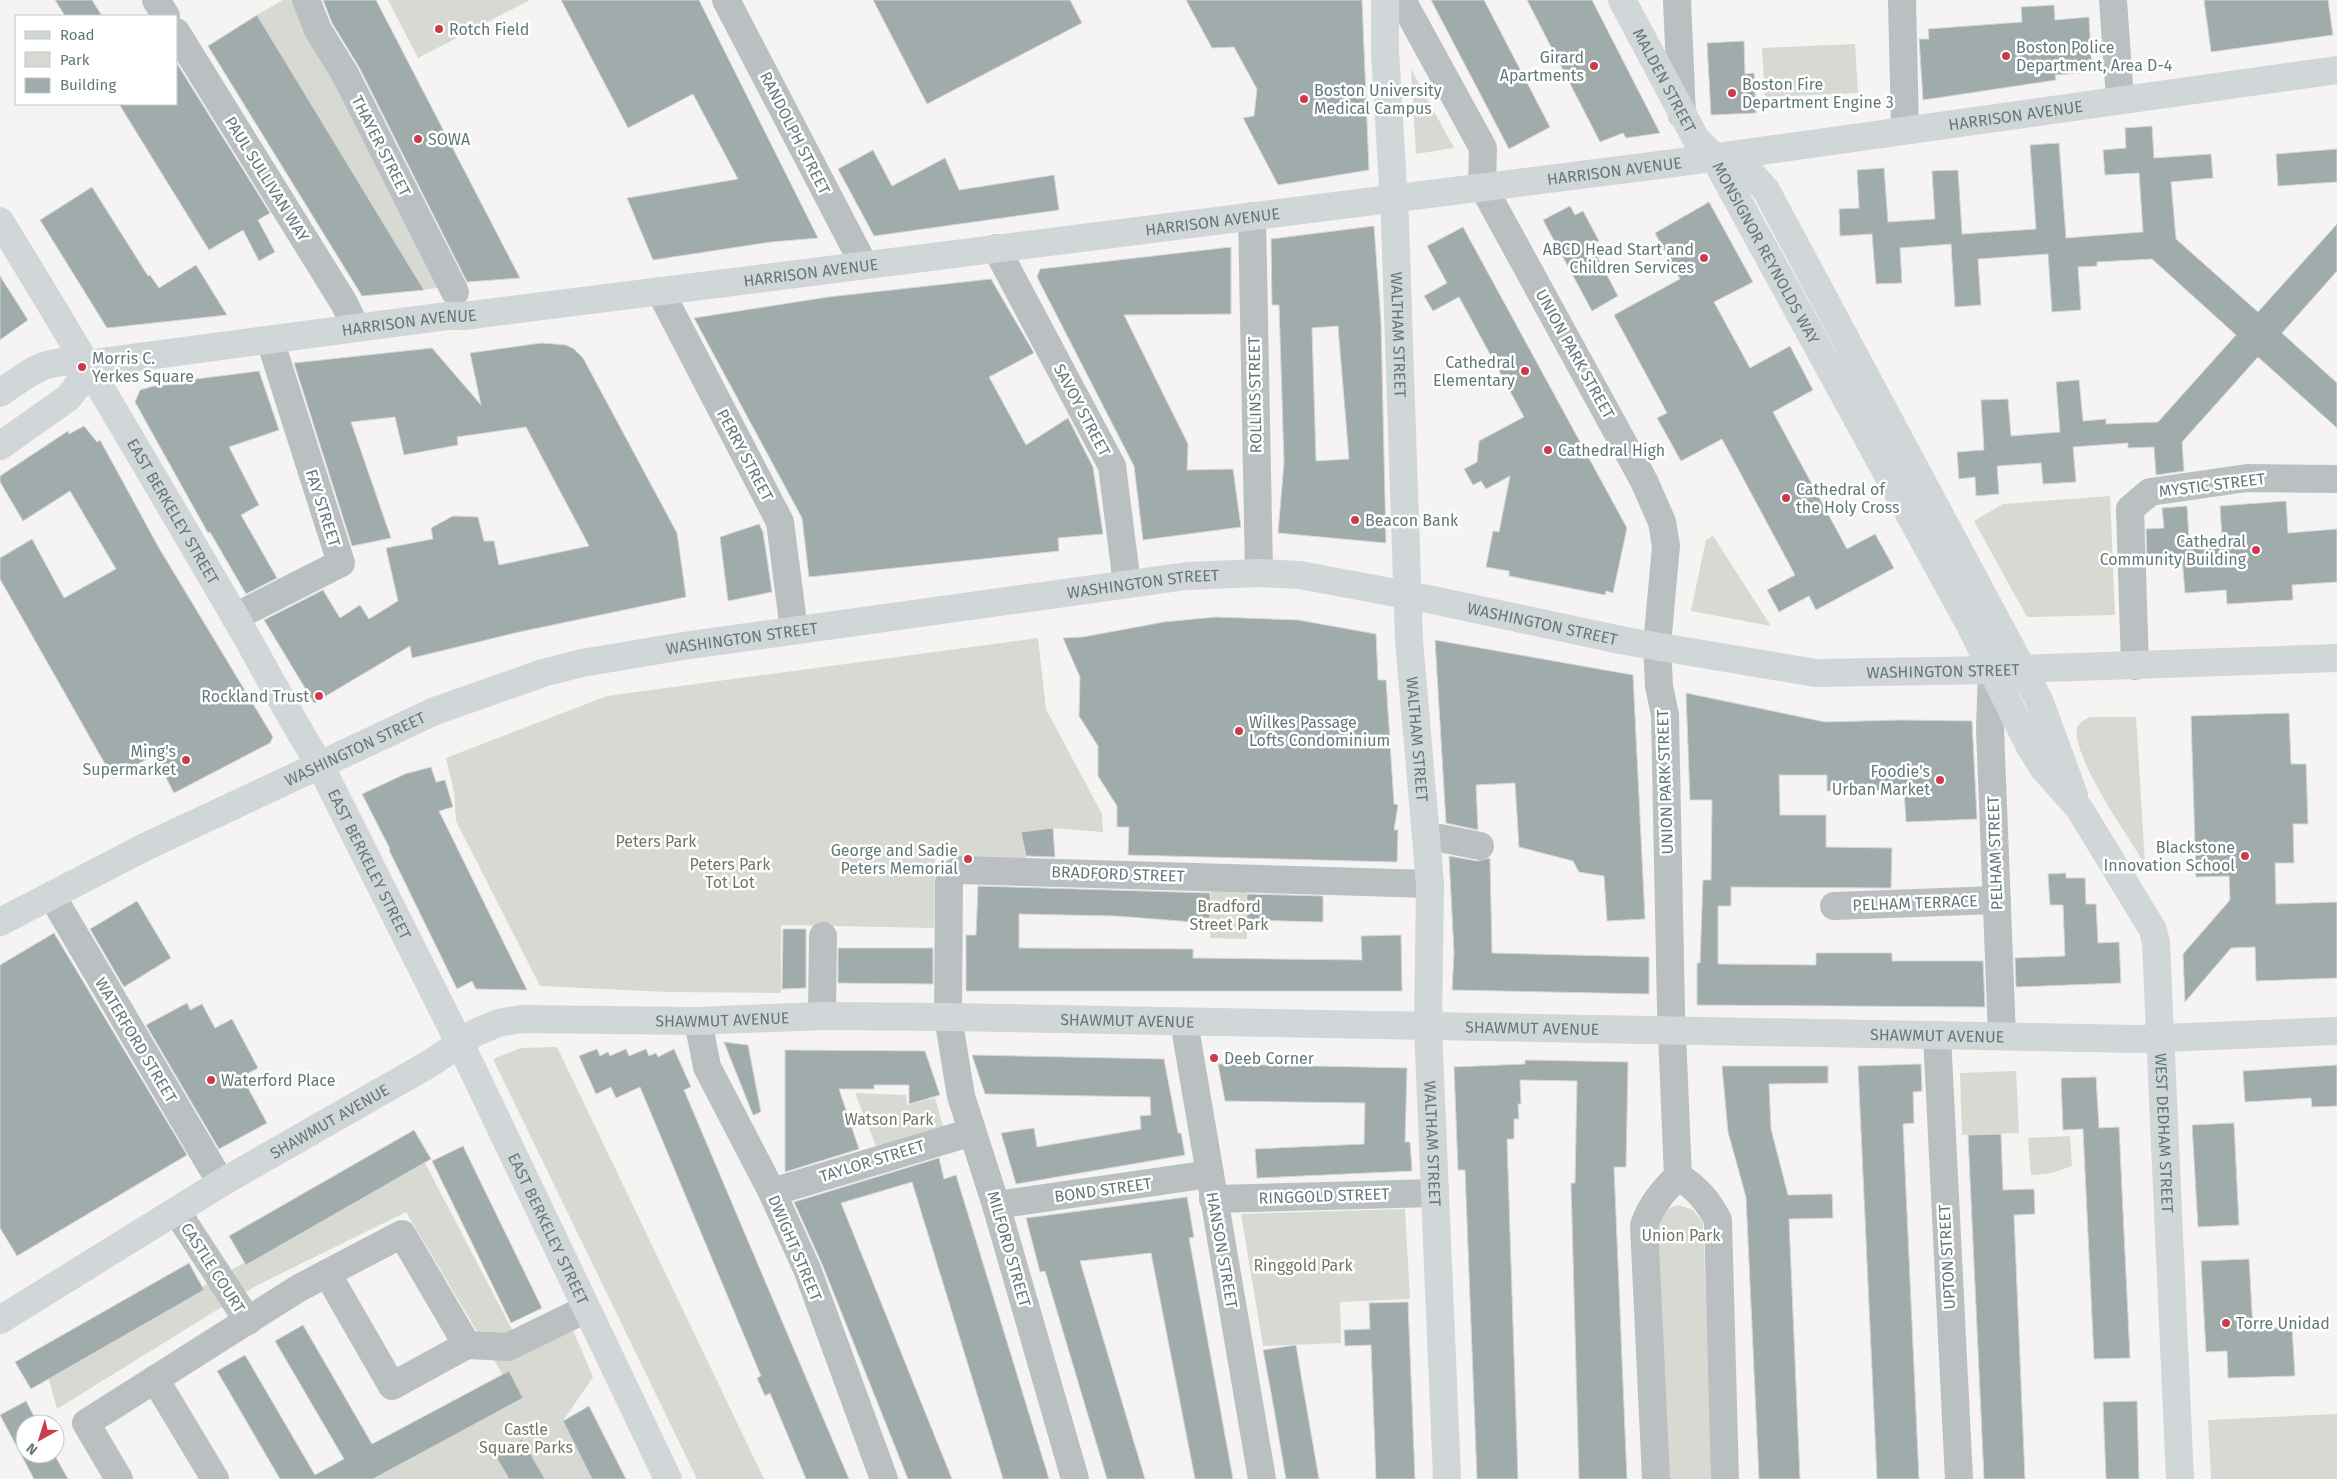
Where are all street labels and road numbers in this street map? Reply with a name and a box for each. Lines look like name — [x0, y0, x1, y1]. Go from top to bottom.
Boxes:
street label: MALDEN STREET — [1629, 25, 1701, 136]
street label: RANDOLPH STREET — [756, 68, 834, 198]
street label: THAYER STREET — [347, 92, 415, 200]
street label: HARRISON AVENUE — [1947, 96, 2084, 134]
street label: PAUL SULLIVAN WAY — [221, 113, 313, 245]
street label: HARRISON AVENUE — [1546, 153, 1683, 189]
street label: MONSIGNOR REYNOLDS WAY — [1709, 158, 1824, 347]
street label: HARRISON AVENUE — [1144, 203, 1281, 239]
street label: HARRISON AVENUE — [742, 254, 879, 290]
street label: WALTHAM STREET — [1387, 271, 1410, 399]
street label: UNION PARK STREET — [1532, 286, 1619, 423]
street label: HARRISON AVENUE — [340, 305, 477, 339]
street label: ROLLINS STREET — [1244, 336, 1266, 454]
street label: SAVOY STREET — [1050, 361, 1115, 460]
street label: PERRY STREET — [713, 406, 778, 505]
street label: EAST BERKELEY STREET — [123, 435, 224, 588]
street label: FAY STREET — [302, 467, 345, 550]
street label: MYSTIC STREET — [2158, 469, 2267, 501]
street label: WASHINGTON STREET — [1066, 565, 1220, 602]
street label: WASHINGTON STREET — [1466, 598, 1620, 649]
street label: WASHINGTON STREET — [664, 618, 820, 658]
street label: WASHINGTON STREET — [1866, 660, 2021, 682]
street label: WALTHAM STREET — [1403, 676, 1432, 803]
street label: WASHINGTON STREET — [281, 707, 429, 790]
street label: UNION PARK STREET — [1653, 708, 1677, 855]
street label: EAST BERKELEY STREET — [324, 786, 416, 943]
street label: PELHAM STREET — [1983, 795, 2006, 910]
street label: BRADFORD STREET — [1051, 862, 1186, 886]
street label: PELHAM TERRACE — [1852, 891, 1978, 915]
street label: WATERFORD STREET — [91, 974, 181, 1107]
street label: SHAWMUT AVENUE — [655, 1008, 790, 1031]
street label: SHAWMUT AVENUE — [1060, 1010, 1195, 1031]
street label: SHAWMUT AVENUE — [1465, 1017, 1599, 1039]
street label: SHAWMUT AVENUE — [1870, 1025, 2004, 1046]
street label: WEST DEDHAM STREET — [2151, 1052, 2178, 1214]
street label: SHAWMUT AVENUE — [267, 1079, 392, 1163]
street label: WALTHAM STREET — [1421, 1080, 1445, 1207]
street label: TAYLOR STREET — [817, 1136, 927, 1186]
street label: EAST BERKELEY STREET — [504, 1150, 593, 1308]
street label: BOND STREET — [1053, 1174, 1154, 1206]
street label: RINGGOLD STREET — [1258, 1184, 1390, 1208]
street label: MILFORD STREET — [983, 1189, 1035, 1310]
street label: HANSON STREET — [1202, 1190, 1242, 1310]
street label: DWIGHT STREET — [764, 1192, 826, 1305]
street label: UPTON STREET — [1935, 1203, 1959, 1310]
street label: CASTLE COURT — [177, 1219, 250, 1317]

